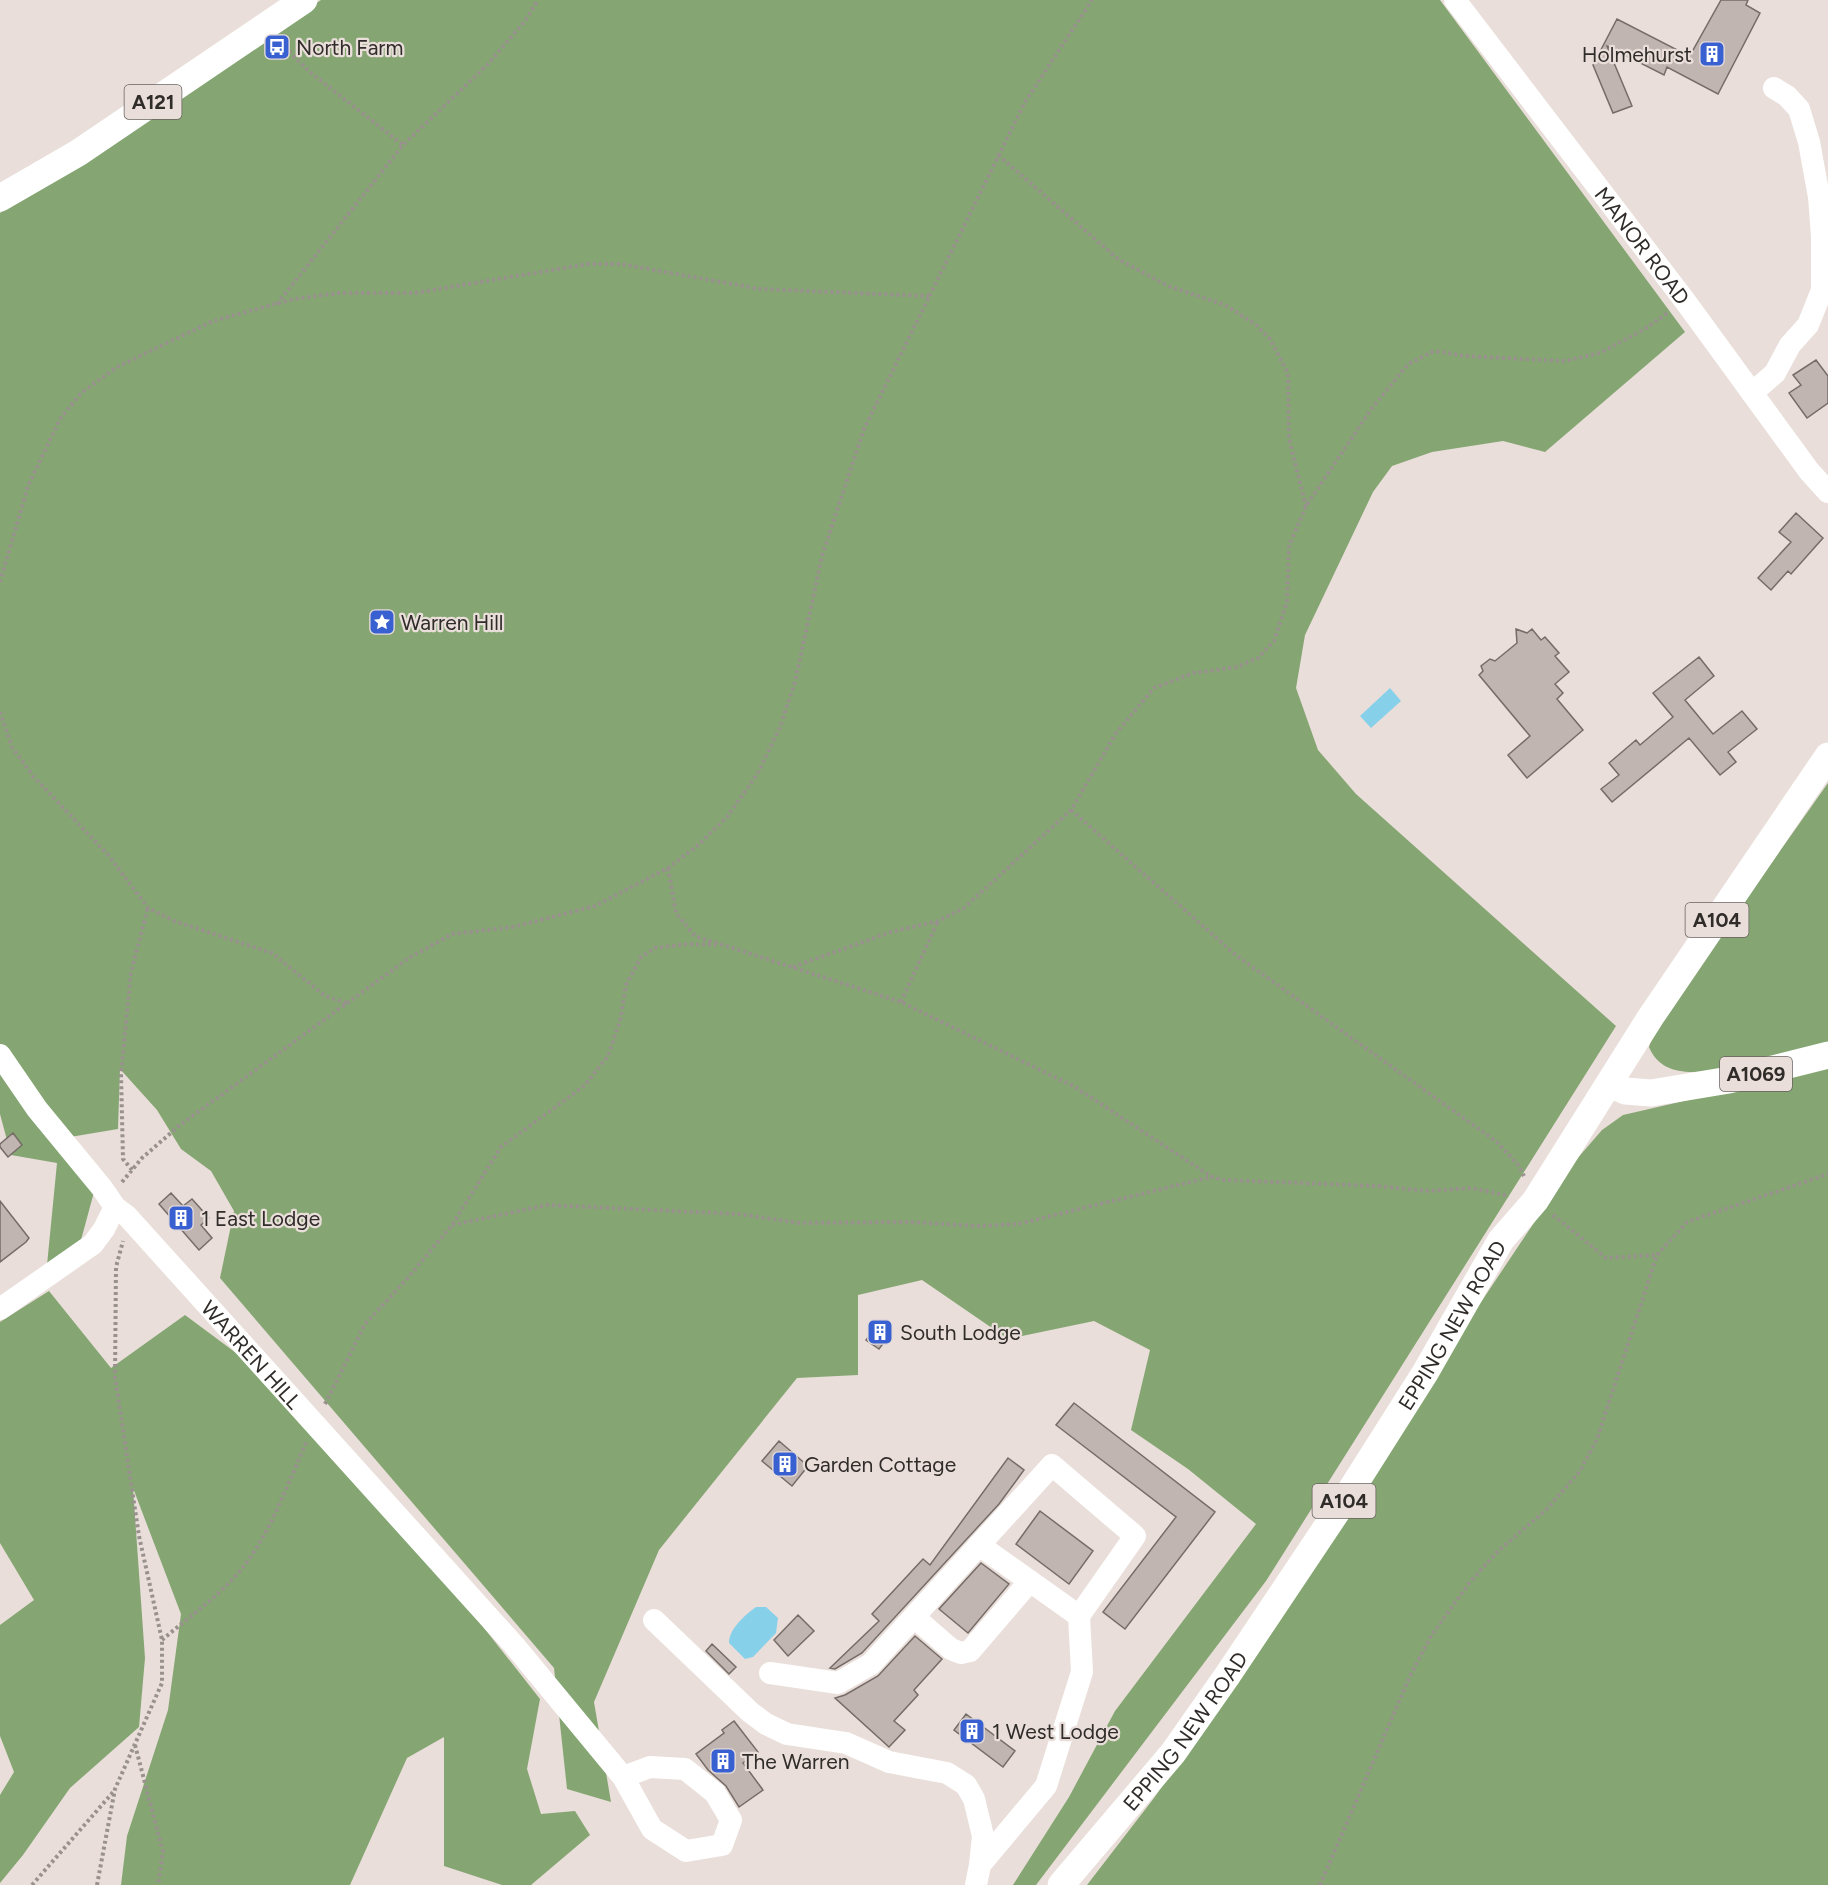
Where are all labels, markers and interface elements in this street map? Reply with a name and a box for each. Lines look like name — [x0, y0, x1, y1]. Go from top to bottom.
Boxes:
bus stop icon: North Farm — [262, 32, 292, 62]
place label: North Farm — [296, 35, 403, 60]
building icon: Holmehurst — [1697, 39, 1727, 69]
place label: Holmehurst — [1582, 42, 1692, 67]
road number: A121 — [124, 85, 182, 119]
street label: MANOR ROAD — [1590, 182, 1695, 309]
place icon: Warren Hill — [367, 607, 397, 637]
place label: Warren Hill — [401, 610, 503, 635]
road number: A104 — [1686, 903, 1748, 937]
road number: A1069 — [1720, 1057, 1792, 1091]
building icon: 1 East Lodge — [166, 1203, 196, 1233]
place label: 1 East Lodge — [201, 1206, 320, 1231]
street label: EPPING NEW ROAD — [1392, 1236, 1511, 1414]
street label: WARREN HILL — [196, 1295, 307, 1414]
building icon: South Lodge — [865, 1317, 895, 1347]
place label: South Lodge — [900, 1320, 1021, 1345]
building icon: Garden Cottage — [770, 1449, 800, 1479]
place label: Garden Cottage — [804, 1452, 956, 1477]
road number: A104 — [1312, 1484, 1376, 1518]
street label: EPPING NEW ROAD — [1117, 1647, 1252, 1815]
building icon: 1 West Lodge — [957, 1716, 987, 1746]
place label: 1 West Lodge — [992, 1719, 1119, 1744]
building icon: The Warren — [708, 1746, 738, 1776]
place label: The Warren — [742, 1749, 849, 1774]

